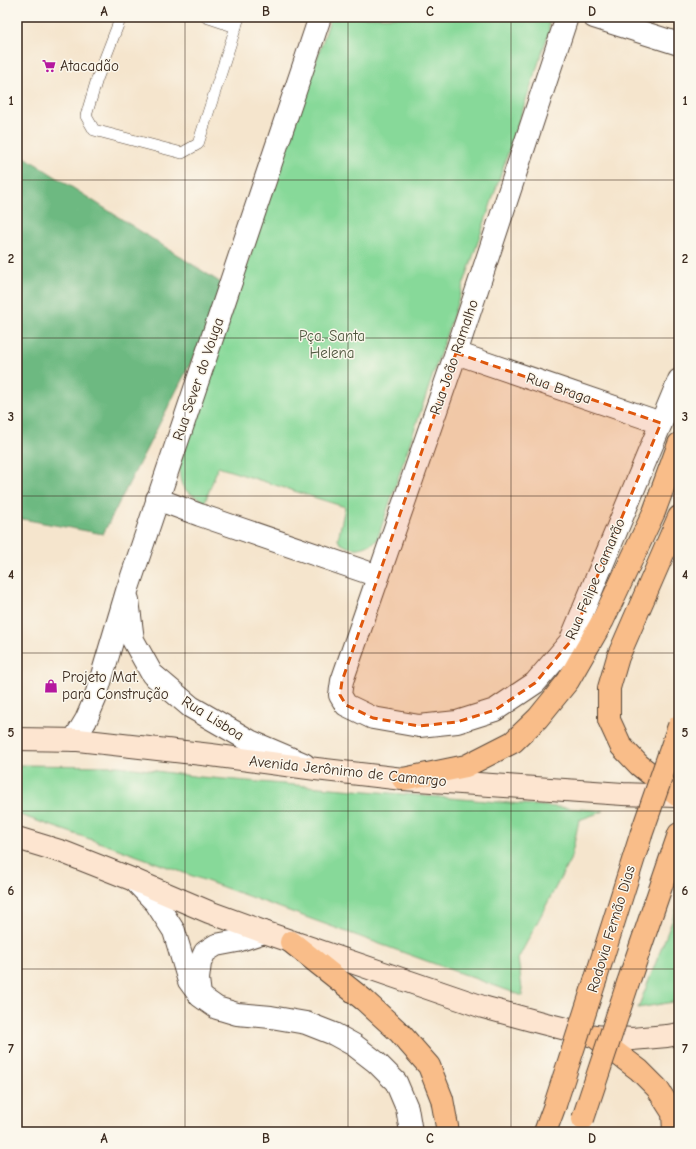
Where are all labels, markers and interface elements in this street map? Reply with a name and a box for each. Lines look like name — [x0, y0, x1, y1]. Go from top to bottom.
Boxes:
text: A — [100, 4, 108, 19]
text: B — [262, 4, 270, 19]
text: C — [426, 4, 434, 19]
text: D — [588, 4, 596, 19]
place label: Atacadão — [60, 57, 119, 75]
supermarket icon: Atacadão — [41, 58, 57, 74]
text: 1 — [8, 93, 14, 108]
text: 1 — [682, 93, 688, 108]
text: 2 — [8, 251, 14, 266]
text: 2 — [682, 251, 688, 266]
street label: Rua João Ramalho — [426, 297, 482, 417]
street label: Rua Sever do Vouga — [169, 315, 227, 443]
park label: Pça. Santa Helena — [299, 327, 365, 362]
street label: Rua Braga — [524, 368, 594, 408]
text: 3 — [8, 409, 14, 424]
text: 3 — [682, 409, 688, 424]
street label: Rua Felipe Camarão — [561, 516, 629, 642]
text: 4 — [8, 567, 14, 582]
text: 4 — [682, 567, 688, 582]
place label: Projeto Mat. para Construção — [62, 668, 169, 703]
shop icon: Projeto Mat. para Construção — [43, 678, 59, 694]
street label: Rua Lisboa — [178, 692, 248, 744]
text: 5 — [8, 725, 15, 740]
text: 5 — [682, 725, 689, 740]
street label: Avenida Jerônimo de Camargo — [248, 752, 448, 790]
street label: Rodovia Fernão Dias — [583, 863, 639, 995]
text: 6 — [8, 883, 15, 898]
text: 6 — [682, 883, 689, 898]
text: 7 — [8, 1041, 14, 1056]
text: 7 — [682, 1041, 688, 1056]
text: A — [100, 1131, 108, 1146]
text: B — [262, 1131, 270, 1146]
text: C — [426, 1131, 434, 1146]
text: D — [588, 1131, 596, 1146]

